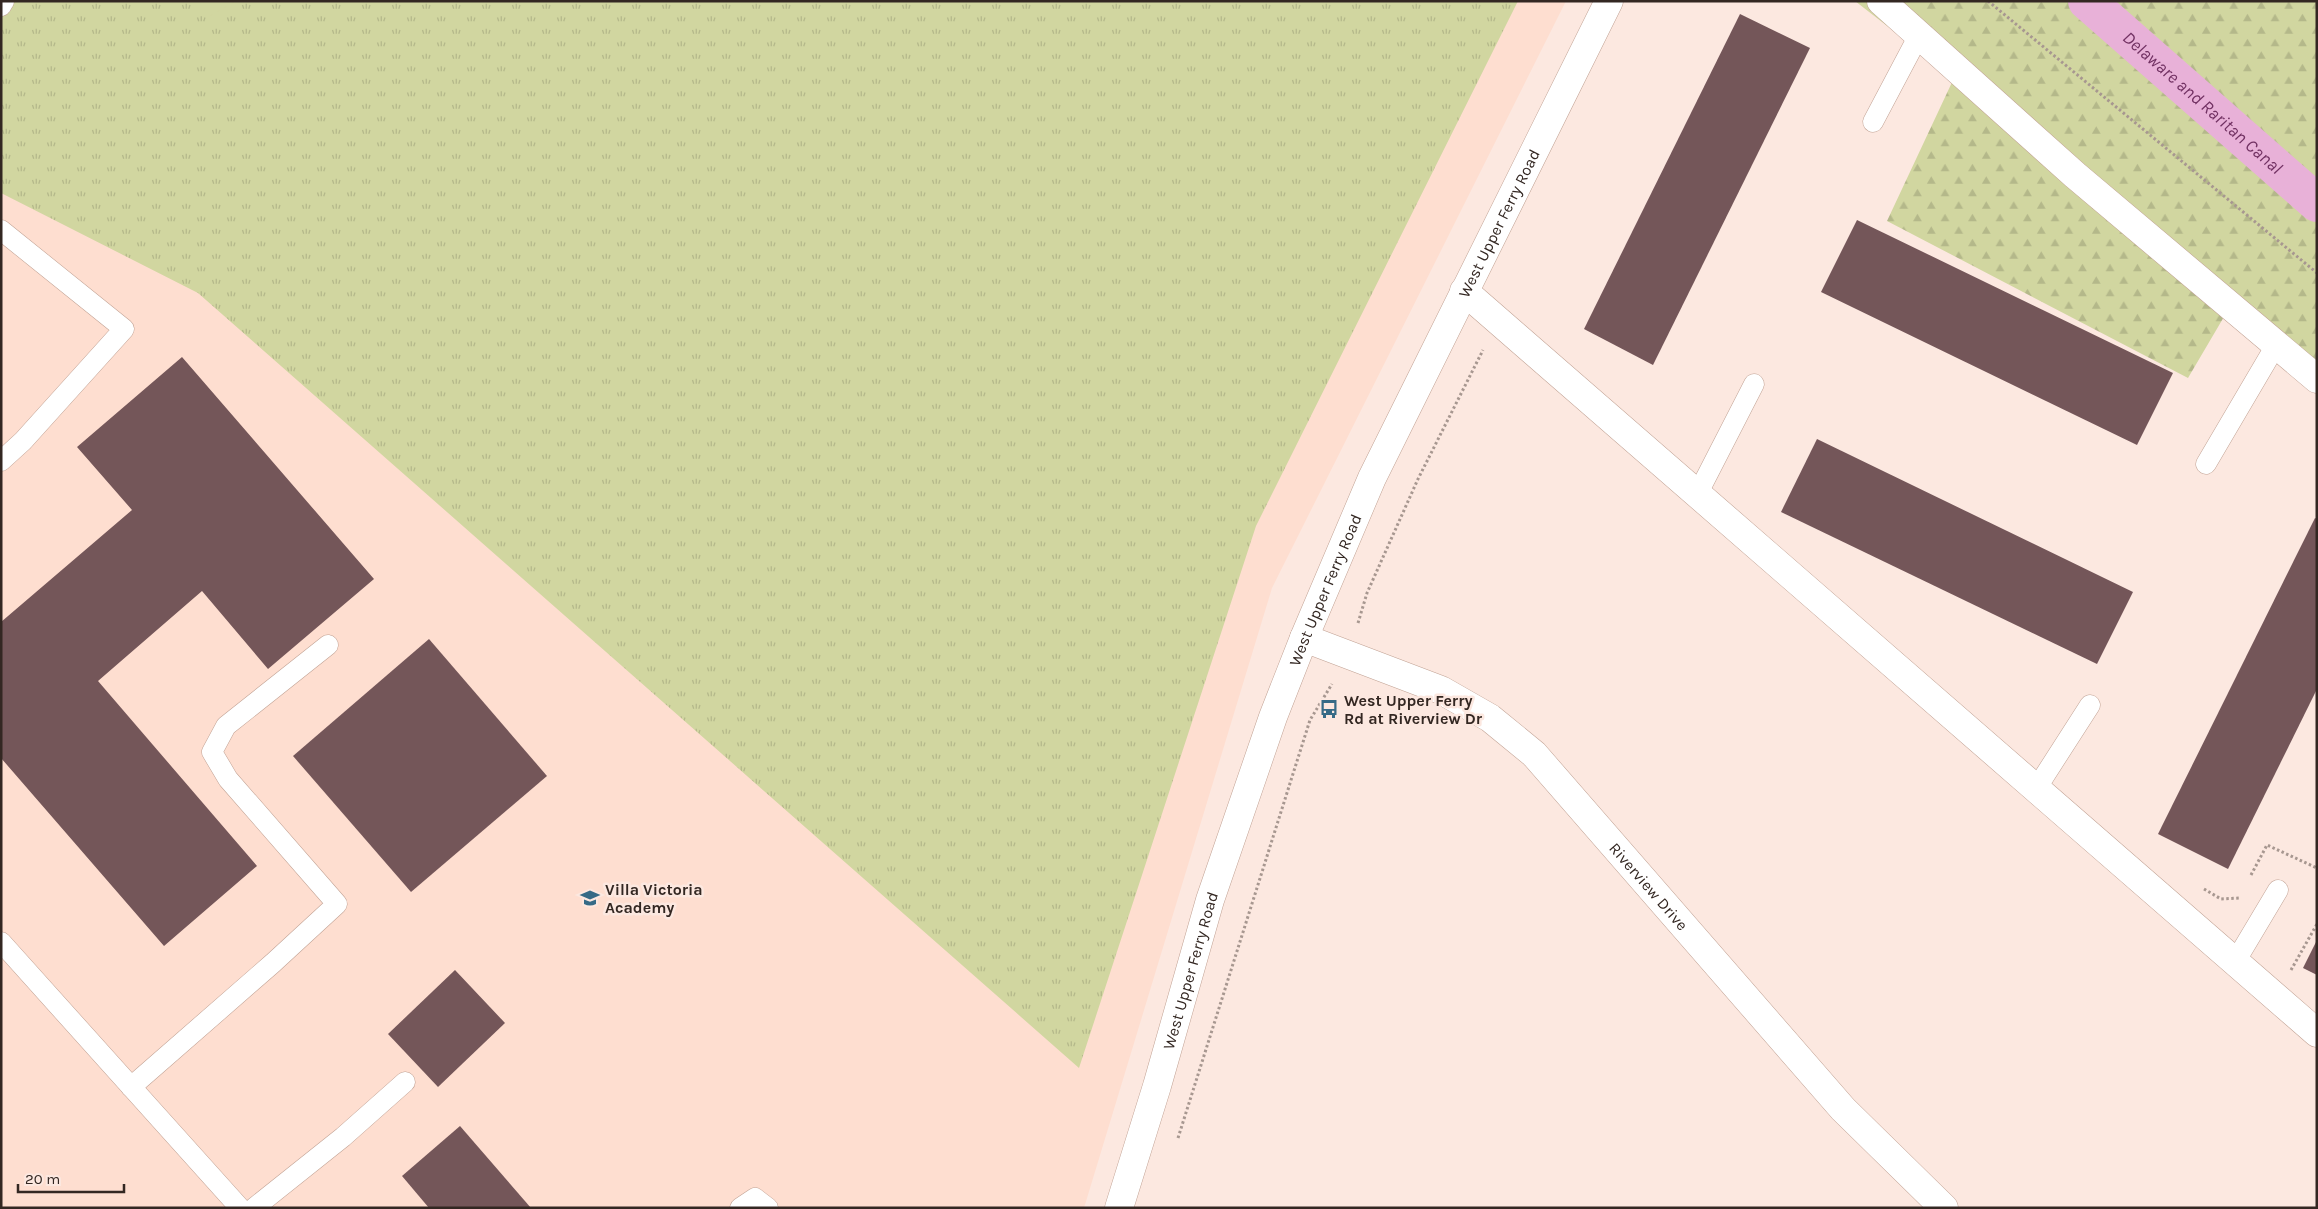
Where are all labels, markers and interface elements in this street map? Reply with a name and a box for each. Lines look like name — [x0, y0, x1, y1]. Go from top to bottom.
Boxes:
water label: Delaware and Raritan Canal — [2118, 27, 2288, 179]
street label: West Upper Ferry Road — [1454, 146, 1543, 300]
street label: West Upper Ferry Road — [1285, 511, 1365, 669]
place label: West Upper Ferry Rd at Riverview Dr — [1344, 691, 1483, 728]
bus stop icon: West Upper Ferry Rd at Riverview Dr — [1318, 698, 1340, 720]
street label: Riverview Drive — [1606, 838, 1692, 934]
place label: Villa Victoria Academy — [605, 880, 703, 917]
school or university icon: Villa Victoria Academy — [579, 887, 601, 909]
street label: West Upper Ferry Road — [1158, 889, 1222, 1051]
scale bar — [18, 1162, 124, 1194]
text: 20 m — [25, 1170, 60, 1188]

